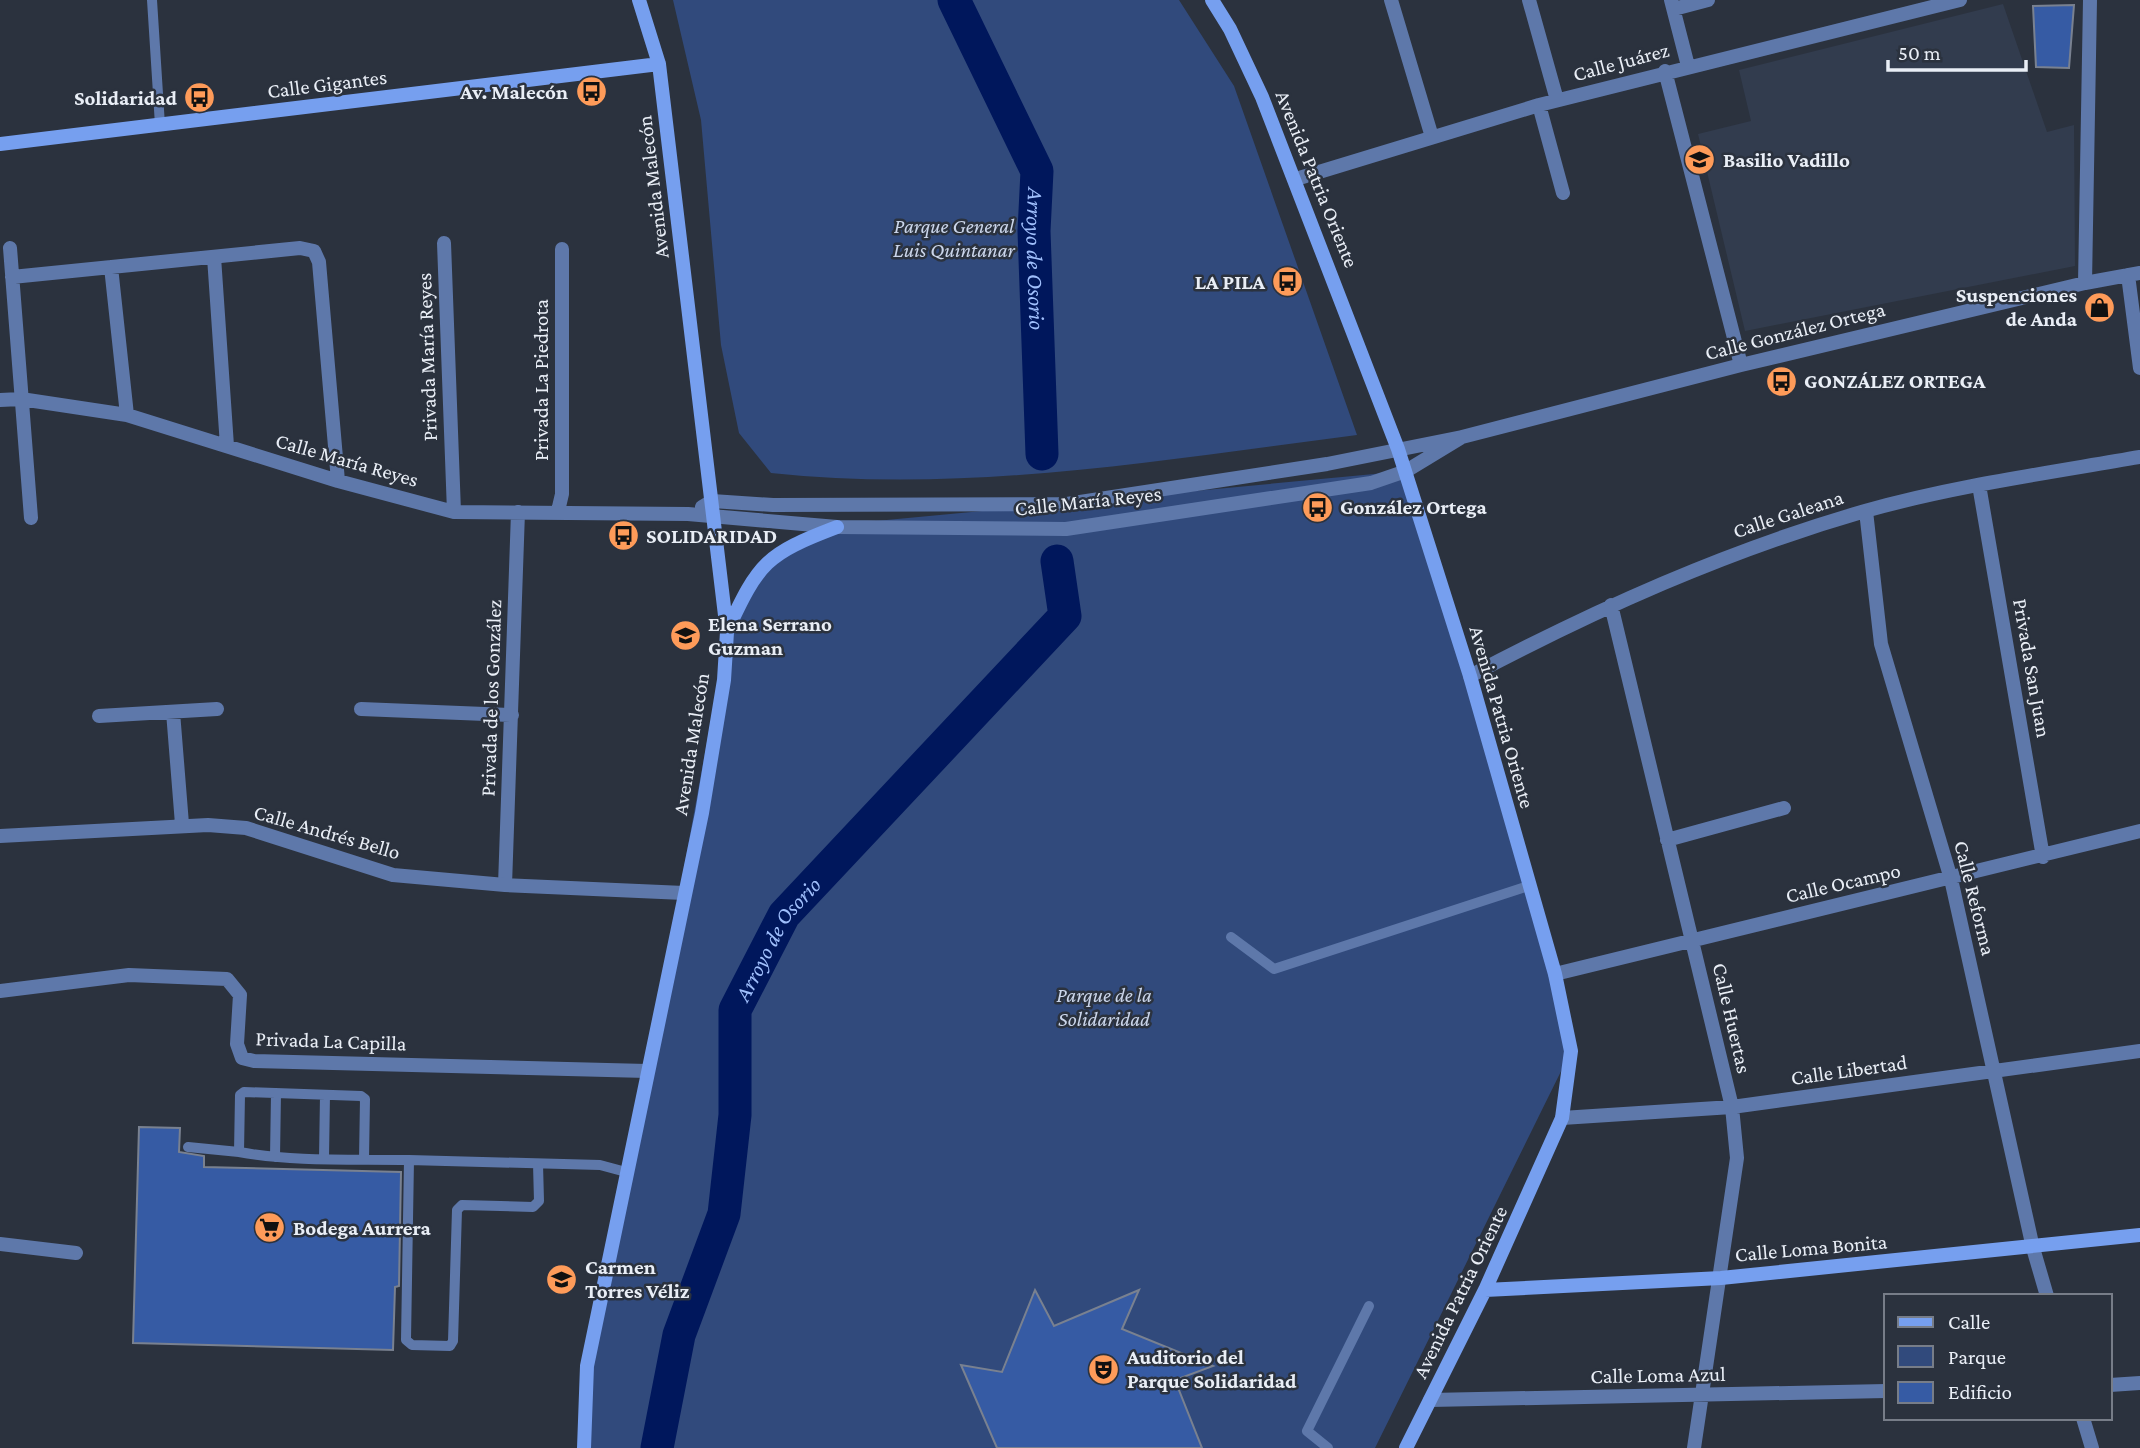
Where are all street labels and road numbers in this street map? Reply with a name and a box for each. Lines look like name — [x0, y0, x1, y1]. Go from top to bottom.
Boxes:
street label: Calle Juárez — [1570, 38, 1672, 86]
street label: Calle Gigantes — [266, 65, 388, 103]
street label: Avenida Patria Oriente — [1271, 87, 1363, 271]
street label: Avenida Malecón — [632, 114, 674, 260]
street label: Privada María Reyes — [412, 272, 442, 442]
street label: Calle González Ortega — [1702, 297, 1888, 365]
street label: Privada La Piedrota — [529, 299, 553, 461]
street label: Calle María Reyes — [273, 428, 421, 492]
street label: Calle María Reyes — [1013, 481, 1163, 521]
street label: Calle Galeana — [1730, 485, 1847, 543]
street label: Privada San Juan — [2008, 597, 2056, 739]
street label: Privada de los González — [476, 599, 506, 797]
street label: Avenida Patria Oriente — [1464, 623, 1540, 811]
street label: Avenida Malecón — [668, 671, 714, 817]
street label: Calle Andrés Bello — [251, 800, 403, 864]
street label: Calle Reforma — [1949, 838, 2001, 958]
street label: Calle Ocampo — [1783, 858, 1903, 908]
street label: Calle Huertas — [1708, 960, 1756, 1076]
street label: Privada La Capilla — [255, 1026, 407, 1056]
street label: Calle Libertad — [1789, 1050, 1909, 1090]
street label: Avenida Patria Oriente — [1408, 1202, 1512, 1382]
street label: Calle Loma Bonita — [1734, 1229, 1888, 1267]
street label: Calle Loma Azul — [1590, 1362, 1726, 1388]

